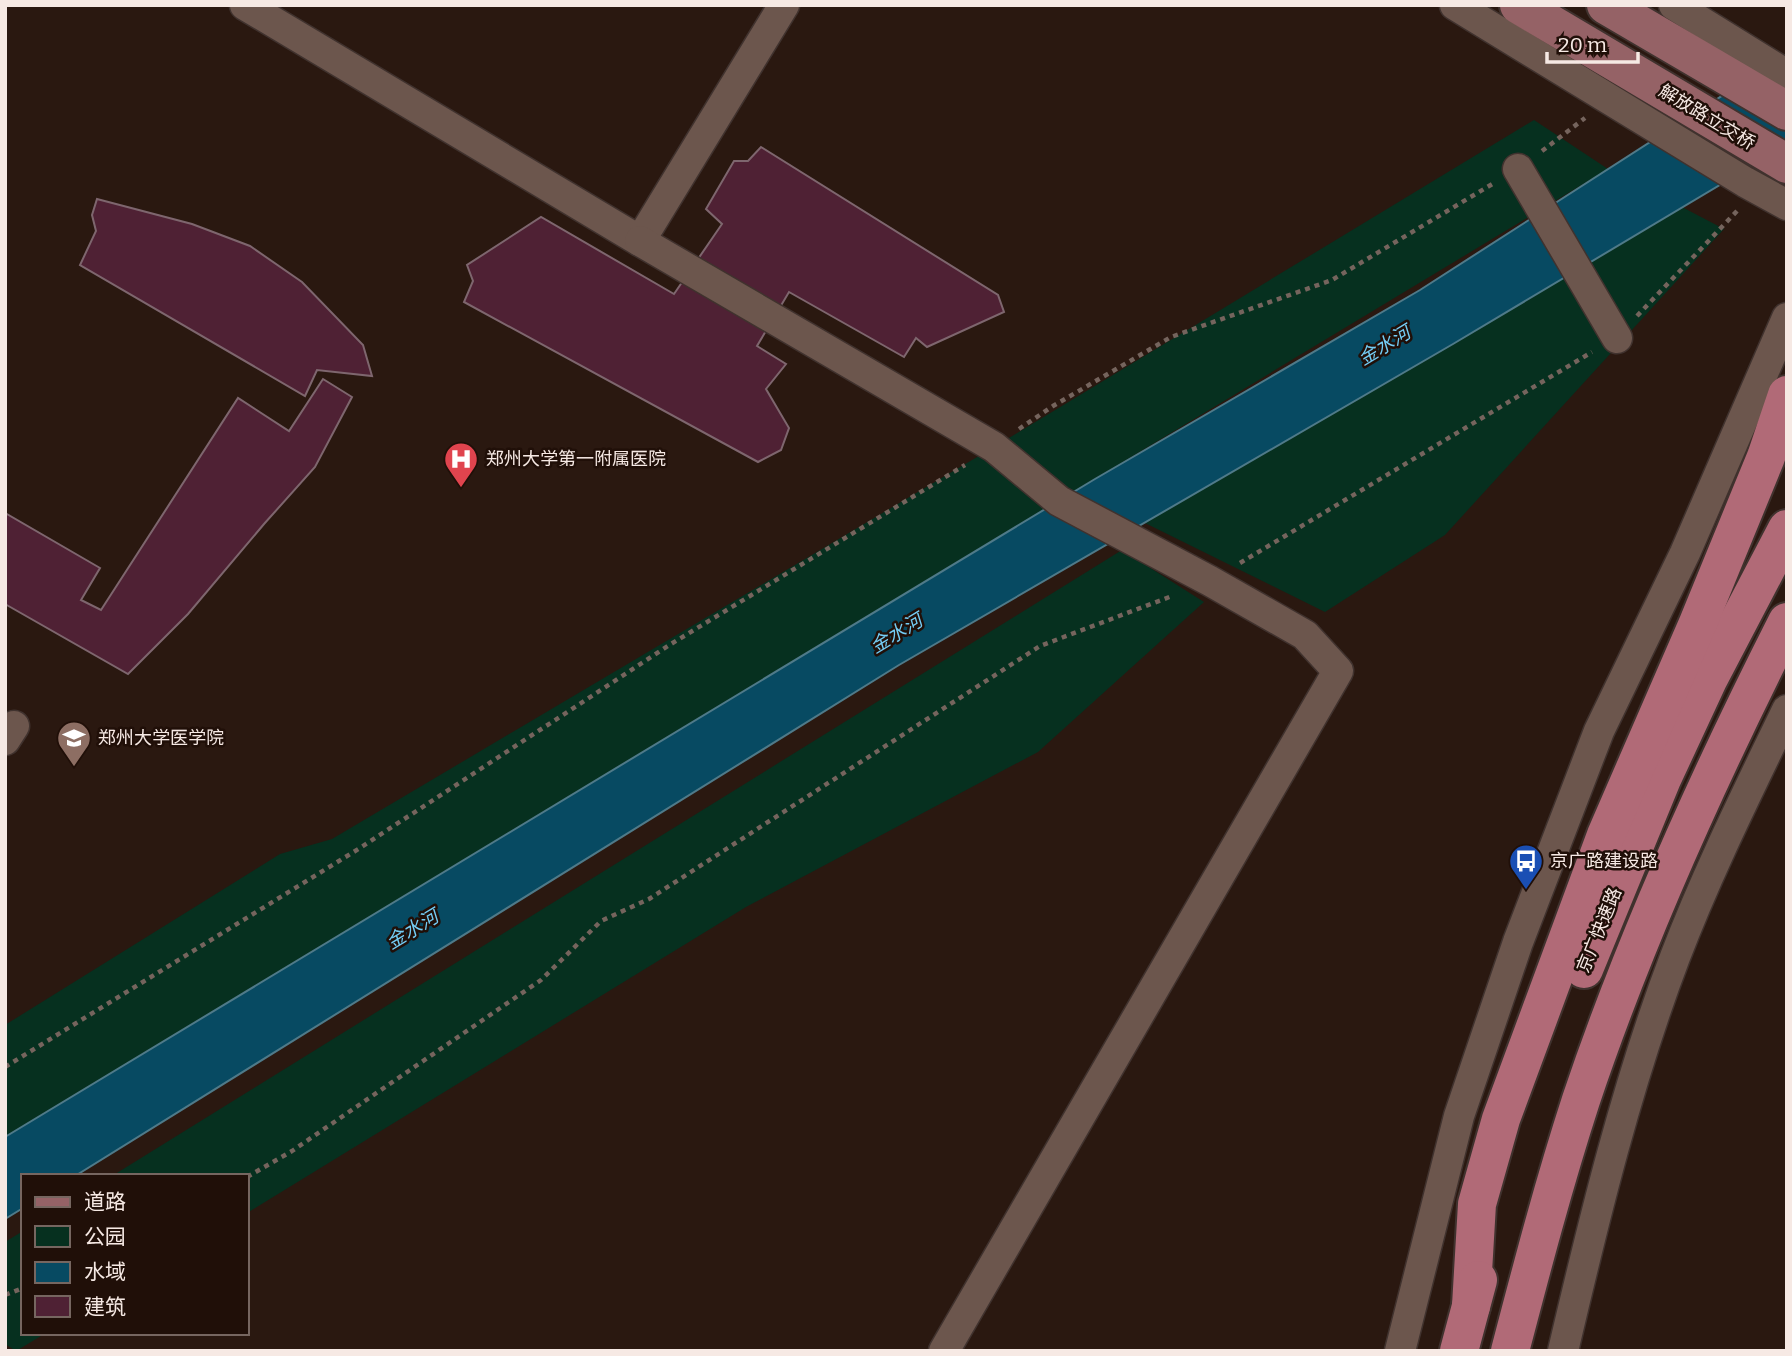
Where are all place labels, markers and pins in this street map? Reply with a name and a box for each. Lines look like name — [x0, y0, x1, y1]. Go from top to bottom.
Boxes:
hospital icon: 郑州大学第一附属医院 — [442, 440, 480, 489]
place label: 郑州大学第一附属医院 — [486, 448, 666, 470]
school or university icon: 郑州大学医学院 — [55, 719, 93, 768]
place label: 郑州大学医学院 — [98, 727, 224, 749]
bus stop icon: 京广路建设路 — [1507, 842, 1545, 891]
place label: 京广路建设路 — [1550, 850, 1658, 872]

